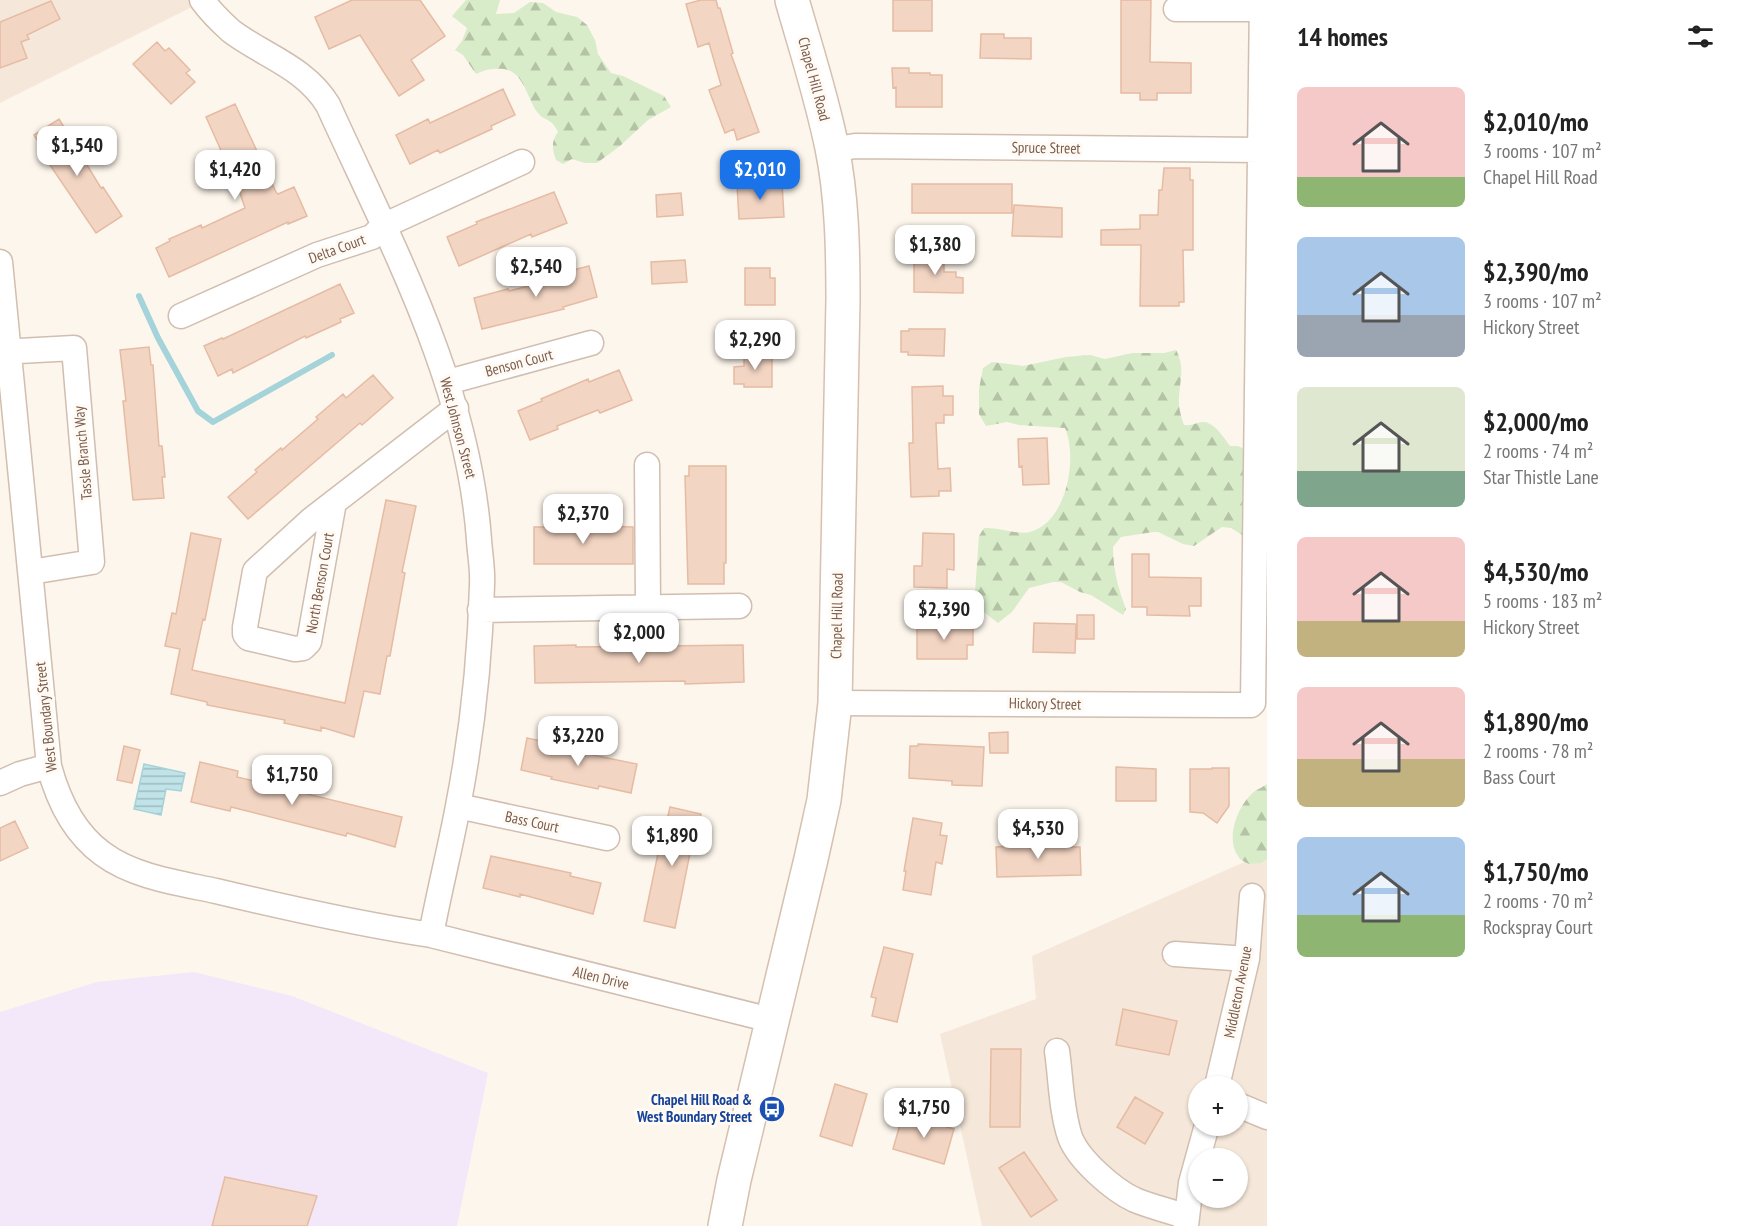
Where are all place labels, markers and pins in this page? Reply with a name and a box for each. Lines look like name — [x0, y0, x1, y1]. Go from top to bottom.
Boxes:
pin: $1,540 — [28, 126, 126, 177]
pin: $1,420 — [186, 150, 284, 201]
pin: $2,010 — [711, 150, 809, 201]
pin: $1,380 — [886, 225, 984, 276]
pin: $2,540 — [487, 247, 585, 298]
pin: $2,290 — [706, 320, 804, 371]
pin: $2,370 — [534, 494, 632, 545]
pin: $2,390 — [895, 590, 993, 641]
pin: $2,000 — [590, 613, 688, 664]
pin: $3,220 — [529, 716, 627, 767]
pin: $1,750 — [243, 755, 341, 806]
pin: $4,530 — [989, 809, 1087, 860]
pin: $1,890 — [623, 816, 721, 867]
pin: $1,750 — [875, 1088, 973, 1139]
place label: Chapel Hill Road & West Boundary Street — [636, 1090, 753, 1126]
bus stop icon: Chapel Hill Road & West Boundary Street — [757, 1094, 787, 1124]

